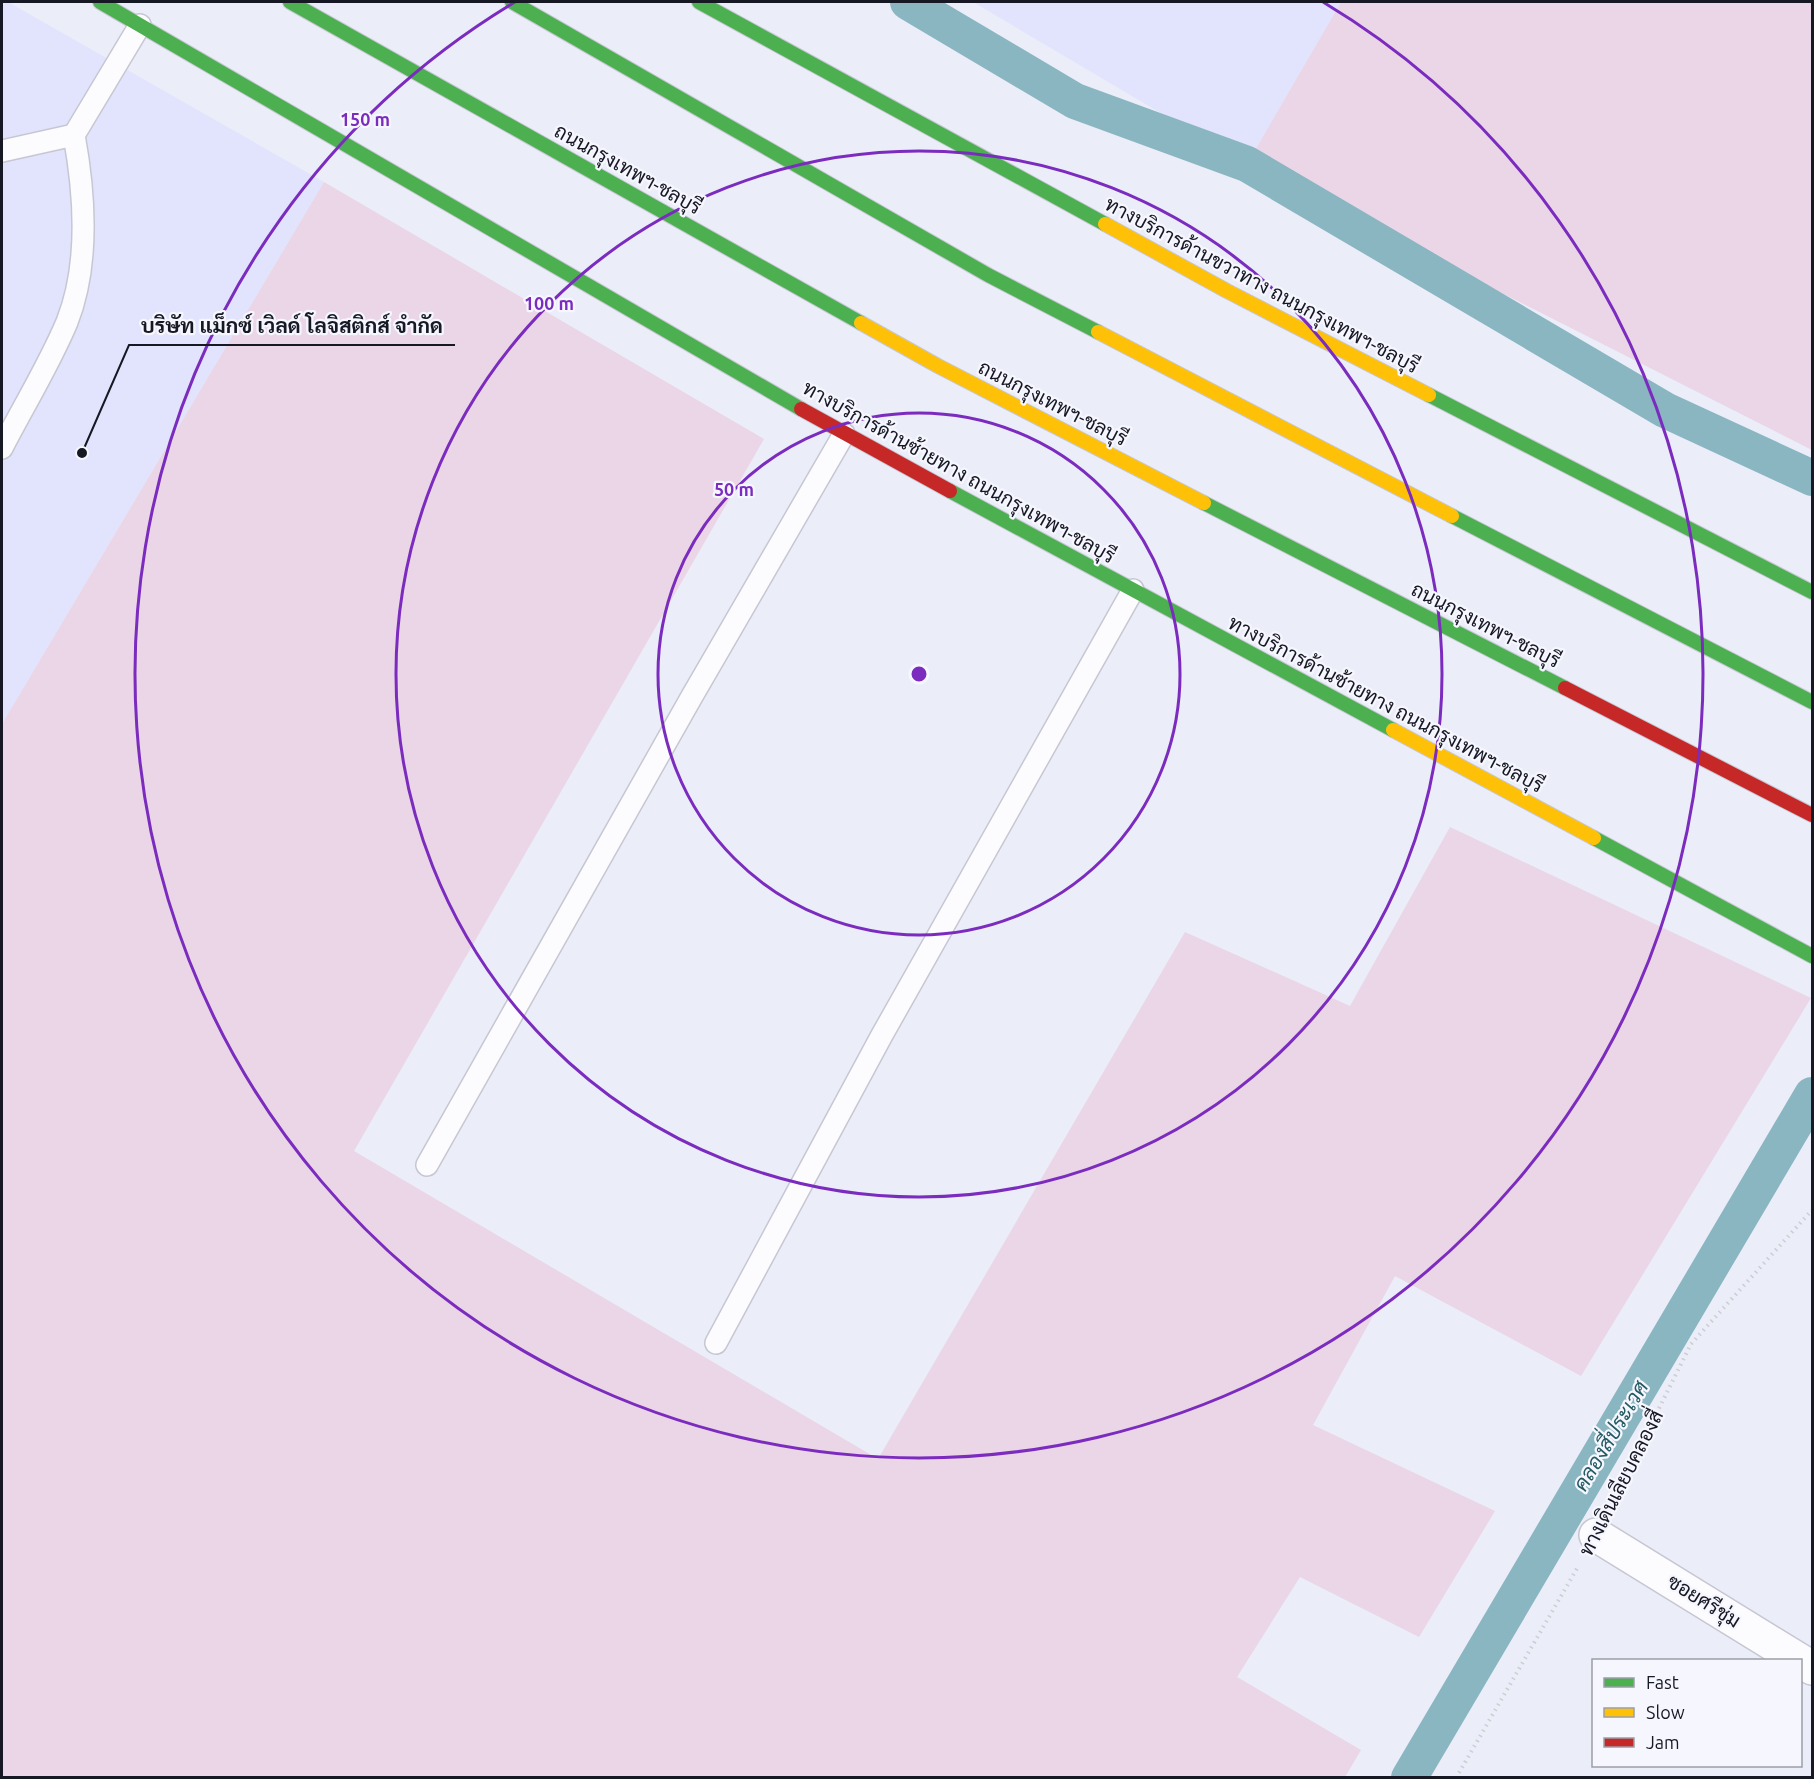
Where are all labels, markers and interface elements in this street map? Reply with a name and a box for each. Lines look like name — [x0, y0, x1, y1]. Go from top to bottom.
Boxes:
text: 150 m — [340, 109, 390, 129]
street label: ถนนกรุงเทพฯ-ชลบุรี — [549, 118, 706, 221]
street label: ทางบริการด้านขวาทาง ถนนกรุงเทพฯ-ชลบุรี — [1100, 191, 1424, 380]
text: 100 m — [524, 293, 574, 313]
callout: บริษัท แม็กซ์ เวิลด์ โลจิสติกส์ จำกัด — [129, 306, 455, 345]
text: บริษัท แม็กซ์ เวิลด์ โลจิสติกส์ จำกัด — [141, 312, 443, 337]
street label: ถนนกรุงเทพฯ-ชลบุรี — [974, 354, 1132, 453]
street label: ทางบริการด้านซ้ายทาง ถนนกรุงเทพฯ-ชลบุรี — [798, 375, 1120, 570]
text: 50 m — [714, 479, 754, 499]
street label: ถนนกรุงเทพฯ-ชลบุรี — [1407, 576, 1565, 675]
street label: ทางบริการด้านซ้ายทาง ถนนกรุงเทพฯ-ชลบุรี — [1223, 609, 1548, 799]
centre of rings — [909, 664, 929, 684]
water label: คลองสี่ประเวศ — [1562, 1372, 1653, 1495]
street label: ทางเดินเลียบคลองสี่ — [1569, 1404, 1667, 1560]
street label: ซอยศรีชุ่ม — [1662, 1568, 1745, 1635]
legend — [1592, 1659, 1802, 1767]
text: Fast — [1646, 1672, 1679, 1692]
text: Slow — [1646, 1702, 1685, 1722]
text: Jam — [1646, 1732, 1680, 1752]

